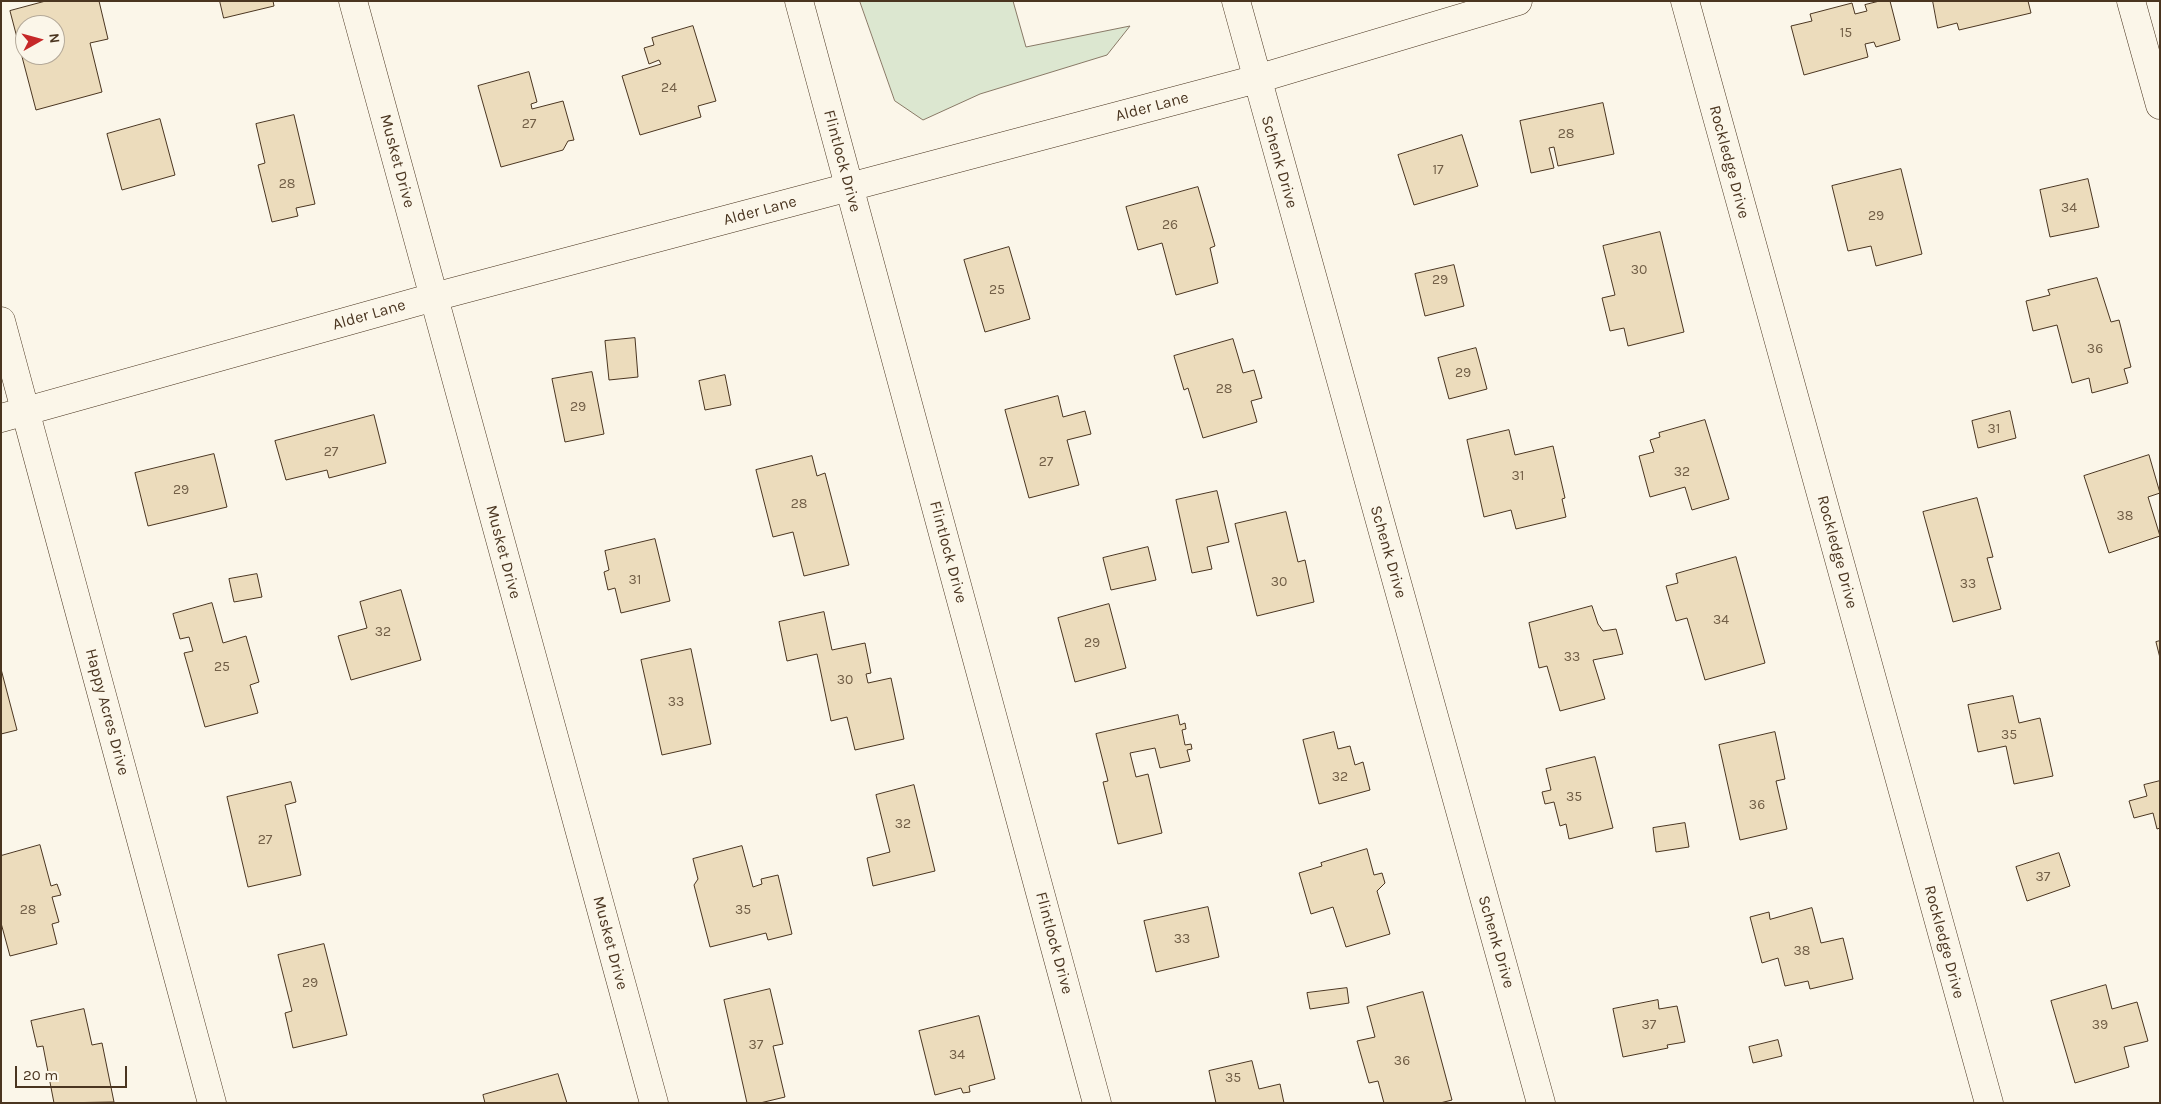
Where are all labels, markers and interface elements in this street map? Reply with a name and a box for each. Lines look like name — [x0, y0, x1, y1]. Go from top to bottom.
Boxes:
north arrow — [15, 15, 65, 65]
house number: 15 — [1840, 25, 1852, 41]
text: N — [45, 32, 63, 44]
house number: 24 — [661, 80, 677, 96]
street label: Alder Lane — [1113, 88, 1191, 126]
street label: Rockledge Drive — [1705, 103, 1753, 221]
street label: Flintlock Drive — [819, 108, 865, 214]
street label: Musket Drive — [375, 112, 419, 210]
street label: Schenk Drive — [1257, 113, 1301, 211]
house number: 27 — [522, 116, 536, 132]
house number: 28 — [1558, 126, 1574, 142]
house number: 17 — [1432, 162, 1444, 178]
house number: 28 — [279, 176, 295, 192]
street label: Alder Lane — [721, 192, 799, 230]
house number: 34 — [2061, 200, 2077, 216]
house number: 29 — [1868, 208, 1884, 224]
house number: 26 — [1162, 217, 1178, 233]
house number: 30 — [1631, 262, 1647, 278]
house number: 29 — [1432, 272, 1448, 288]
house number: 25 — [989, 282, 1005, 298]
street label: Alder Lane — [330, 295, 408, 335]
house number: 36 — [2087, 341, 2103, 357]
house number: 29 — [1455, 365, 1471, 381]
house number: 28 — [1216, 381, 1232, 397]
house number: 29 — [570, 399, 586, 415]
house number: 31 — [1988, 421, 2000, 437]
house number: 27 — [324, 444, 338, 460]
house number: 27 — [1039, 454, 1053, 470]
house number: 32 — [1674, 464, 1690, 480]
house number: 31 — [1512, 468, 1524, 484]
house number: 29 — [173, 482, 189, 498]
street label: Rockledge Drive — [1813, 493, 1861, 611]
house number: 28 — [791, 496, 807, 512]
street label: Flintlock Drive — [925, 499, 971, 605]
street label: Musket Drive — [481, 503, 525, 601]
street label: Schenk Drive — [1366, 503, 1410, 601]
house number: 38 — [2117, 508, 2133, 524]
house number: 31 — [629, 572, 641, 588]
house number: 30 — [1271, 574, 1287, 590]
house number: 33 — [1960, 576, 1976, 592]
house number: 34 — [1713, 612, 1729, 628]
house number: 32 — [375, 624, 391, 640]
house number: 29 — [1084, 635, 1100, 651]
street label: Happy Acres Drive — [81, 646, 133, 778]
house number: 33 — [1564, 649, 1580, 665]
house number: 25 — [214, 659, 230, 675]
house number: 30 — [837, 672, 853, 688]
house number: 33 — [668, 694, 684, 710]
house number: 35 — [2001, 727, 2017, 743]
house number: 32 — [1332, 769, 1348, 785]
house number: 35 — [1566, 789, 1582, 805]
house number: 36 — [1749, 797, 1765, 813]
house number: 32 — [895, 816, 911, 832]
house number: 27 — [258, 832, 272, 848]
house number: 37 — [2036, 869, 2050, 885]
street label: Rockledge Drive — [1920, 883, 1968, 1001]
street label: Flintlock Drive — [1031, 890, 1077, 996]
street label: Schenk Drive — [1474, 893, 1518, 991]
street label: Musket Drive — [588, 894, 632, 992]
house number: 28 — [20, 902, 36, 918]
house number: 35 — [735, 902, 751, 918]
house number: 33 — [1174, 931, 1190, 947]
house number: 38 — [1794, 943, 1810, 959]
house number: 29 — [302, 975, 318, 991]
house number: 37 — [1642, 1017, 1656, 1033]
house number: 39 — [2092, 1017, 2108, 1033]
house number: 37 — [749, 1037, 763, 1053]
house number: 34 — [949, 1047, 965, 1063]
house number: 36 — [1394, 1053, 1410, 1069]
scale bar — [18, 1056, 130, 1088]
text: 20 m — [23, 1066, 58, 1084]
house number: 35 — [1225, 1070, 1241, 1086]

